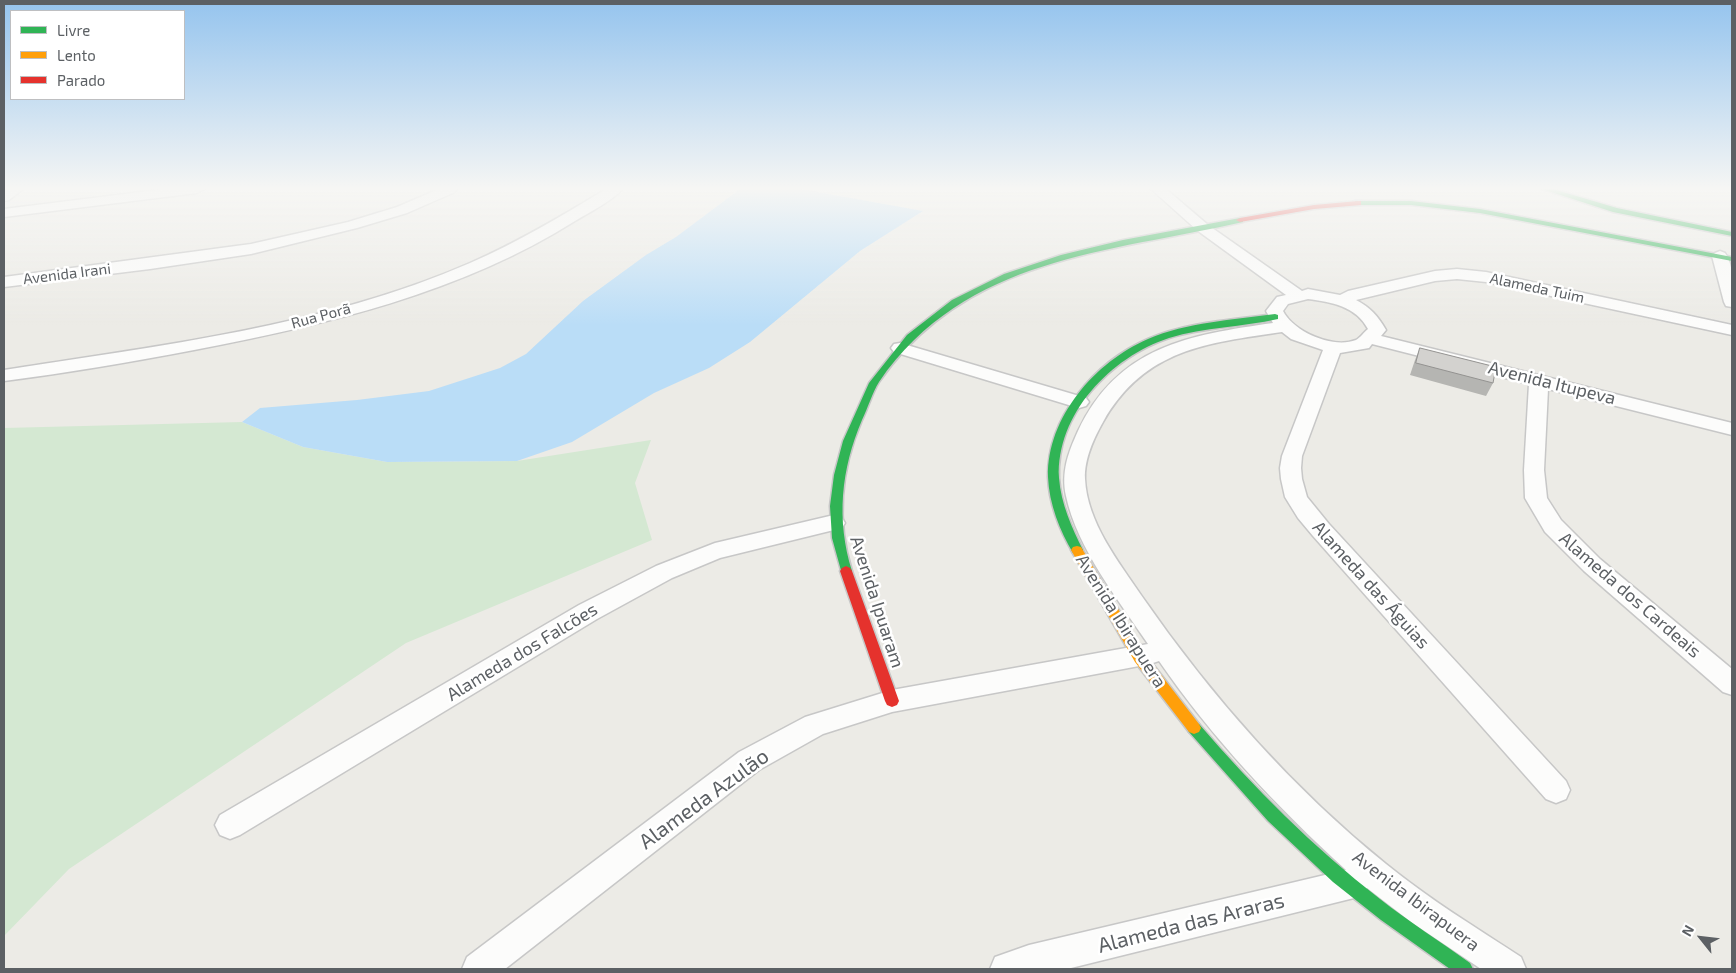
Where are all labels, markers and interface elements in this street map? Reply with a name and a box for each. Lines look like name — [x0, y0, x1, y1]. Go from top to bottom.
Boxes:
legend — [10, 10, 185, 100]
text: Livre — [57, 21, 90, 39]
text: Lento — [57, 46, 96, 64]
text: Parado — [57, 71, 105, 89]
street label: Avenida Irani — [22, 260, 112, 288]
street label: Alameda Tuim — [1488, 269, 1586, 307]
street label: Rua Porã — [289, 299, 353, 333]
street label: Avenida Itupeva — [1486, 357, 1618, 409]
street label: Alameda das Águias — [1308, 517, 1434, 653]
street label: Alameda dos Cardeais — [1555, 528, 1705, 662]
street label: Avenida Ipuaram — [846, 533, 908, 671]
street label: Avenida Ibirapuera — [1071, 550, 1171, 692]
street label: Alameda dos Falcões — [443, 598, 601, 706]
street label: Alameda Azulão — [634, 743, 774, 855]
street label: Avenida Ibirapuera — [1348, 846, 1484, 956]
street label: Alameda das Araras — [1095, 888, 1287, 958]
north arrow — [1676, 913, 1726, 963]
text: N — [1678, 922, 1697, 939]

